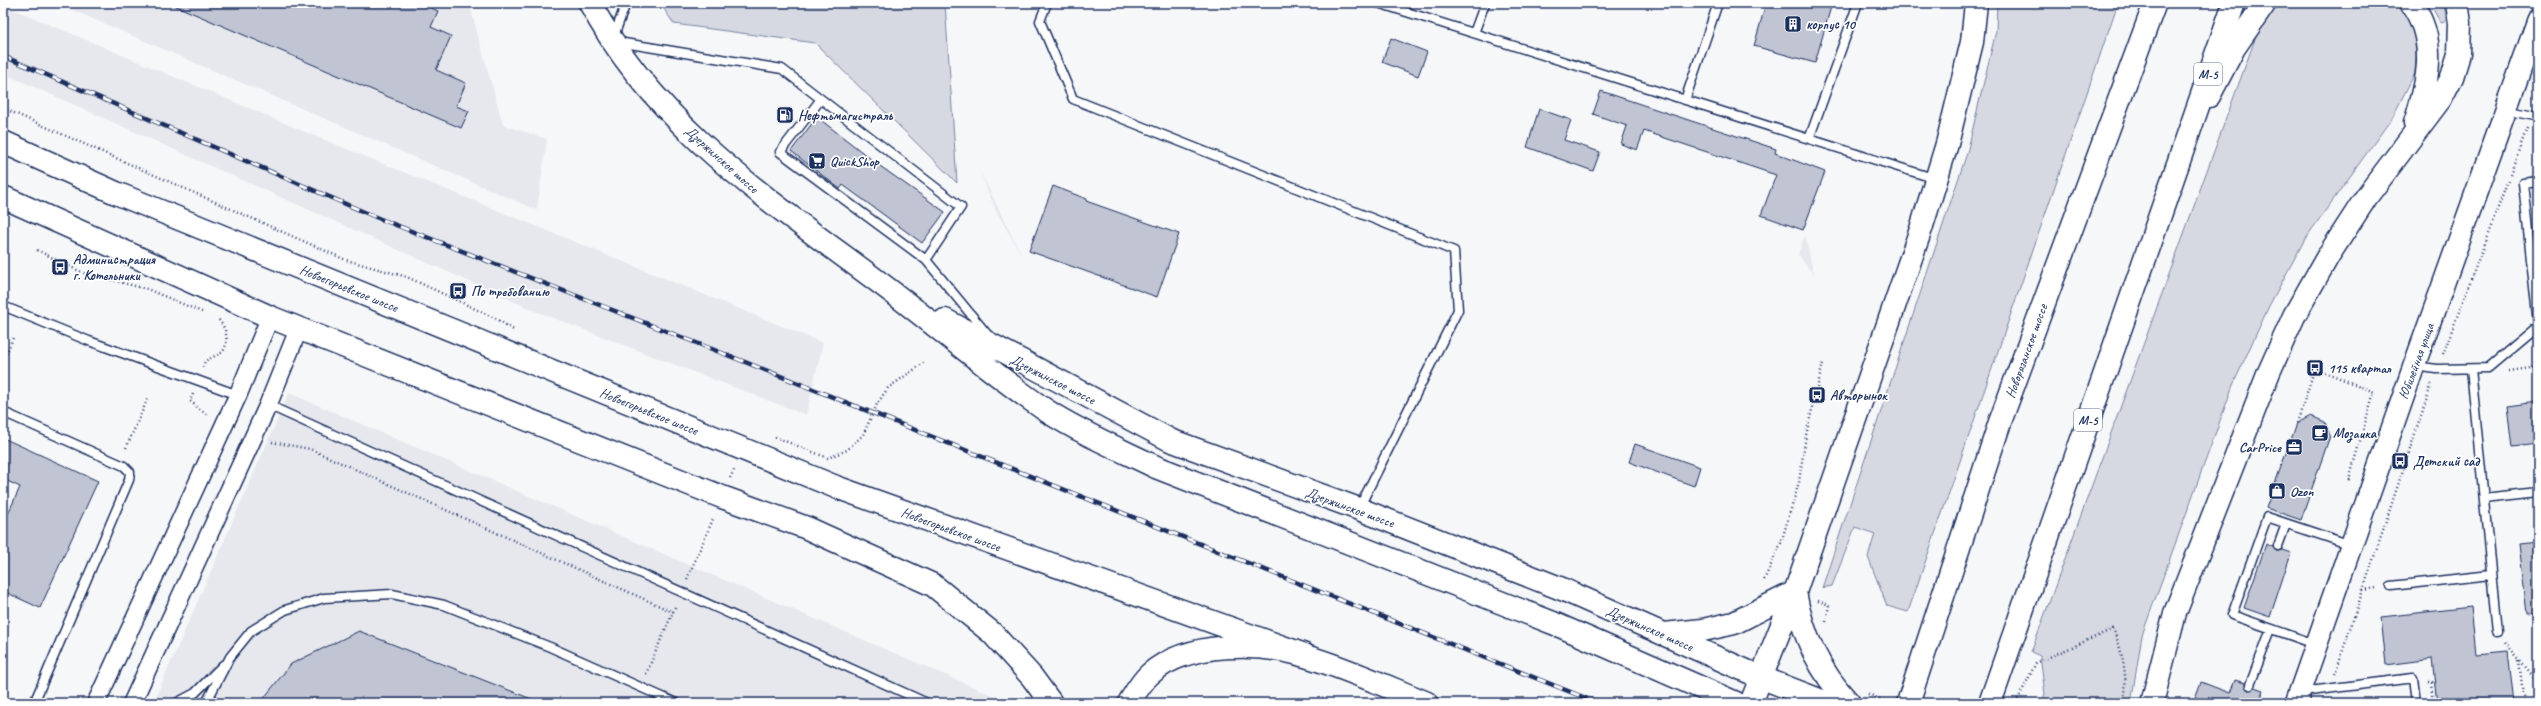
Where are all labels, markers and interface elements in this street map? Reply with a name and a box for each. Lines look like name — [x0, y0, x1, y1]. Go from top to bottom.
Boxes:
building icon: корпус 10 — [1783, 14, 1803, 34]
place label: корпус 10 — [1806, 16, 1856, 33]
road number: М-5 — [2194, 63, 2222, 85]
fuel station icon: Нефтьмагистраль — [775, 105, 795, 125]
place label: Нефтьмагистраль — [798, 107, 894, 124]
street label: Дзержинское шоссе — [681, 122, 763, 198]
supermarket icon: QuickShop — [807, 151, 827, 171]
place label: QuickShop — [830, 153, 881, 170]
place label: Администрация г. Котельники — [73, 251, 156, 284]
bus stop icon: Администрация г. Котельники — [50, 257, 70, 277]
street label: Новоегорьевское шоссе — [297, 261, 402, 316]
bus stop icon: По требованию — [448, 281, 468, 301]
place label: По требованию — [471, 283, 550, 300]
street label: Новорязанское шоссе — [2002, 301, 2052, 400]
street label: Юбилейная улица — [2395, 320, 2439, 401]
street label: Дзержинское шоссе — [1008, 351, 1099, 409]
bus stop icon: 115 квартал — [2305, 358, 2325, 378]
place label: 115 квартал — [2328, 360, 2392, 377]
street label: Новоегорьевское шоссе — [597, 384, 702, 439]
bus stop icon: Авторынок — [1807, 385, 1827, 405]
place label: Авторынок — [1830, 387, 1888, 404]
road number: М-5 — [2074, 409, 2102, 431]
cafe icon: Мозаика — [2310, 423, 2330, 443]
place label: Мозаика — [2333, 425, 2378, 443]
office icon: CarPrice — [2284, 437, 2304, 457]
place label: CarPrice — [2239, 439, 2282, 456]
bus stop icon: Детский сад — [2390, 451, 2410, 471]
place label: Детский сад — [2413, 453, 2481, 470]
shop icon: Ozon — [2267, 481, 2287, 501]
place label: Ozon — [2290, 483, 2314, 500]
street label: Дзержинское шоссе — [1303, 484, 1398, 532]
street label: Новоегорьевское шоссе — [899, 504, 1004, 556]
street label: Дзержинское шоссе — [1604, 602, 1697, 656]

